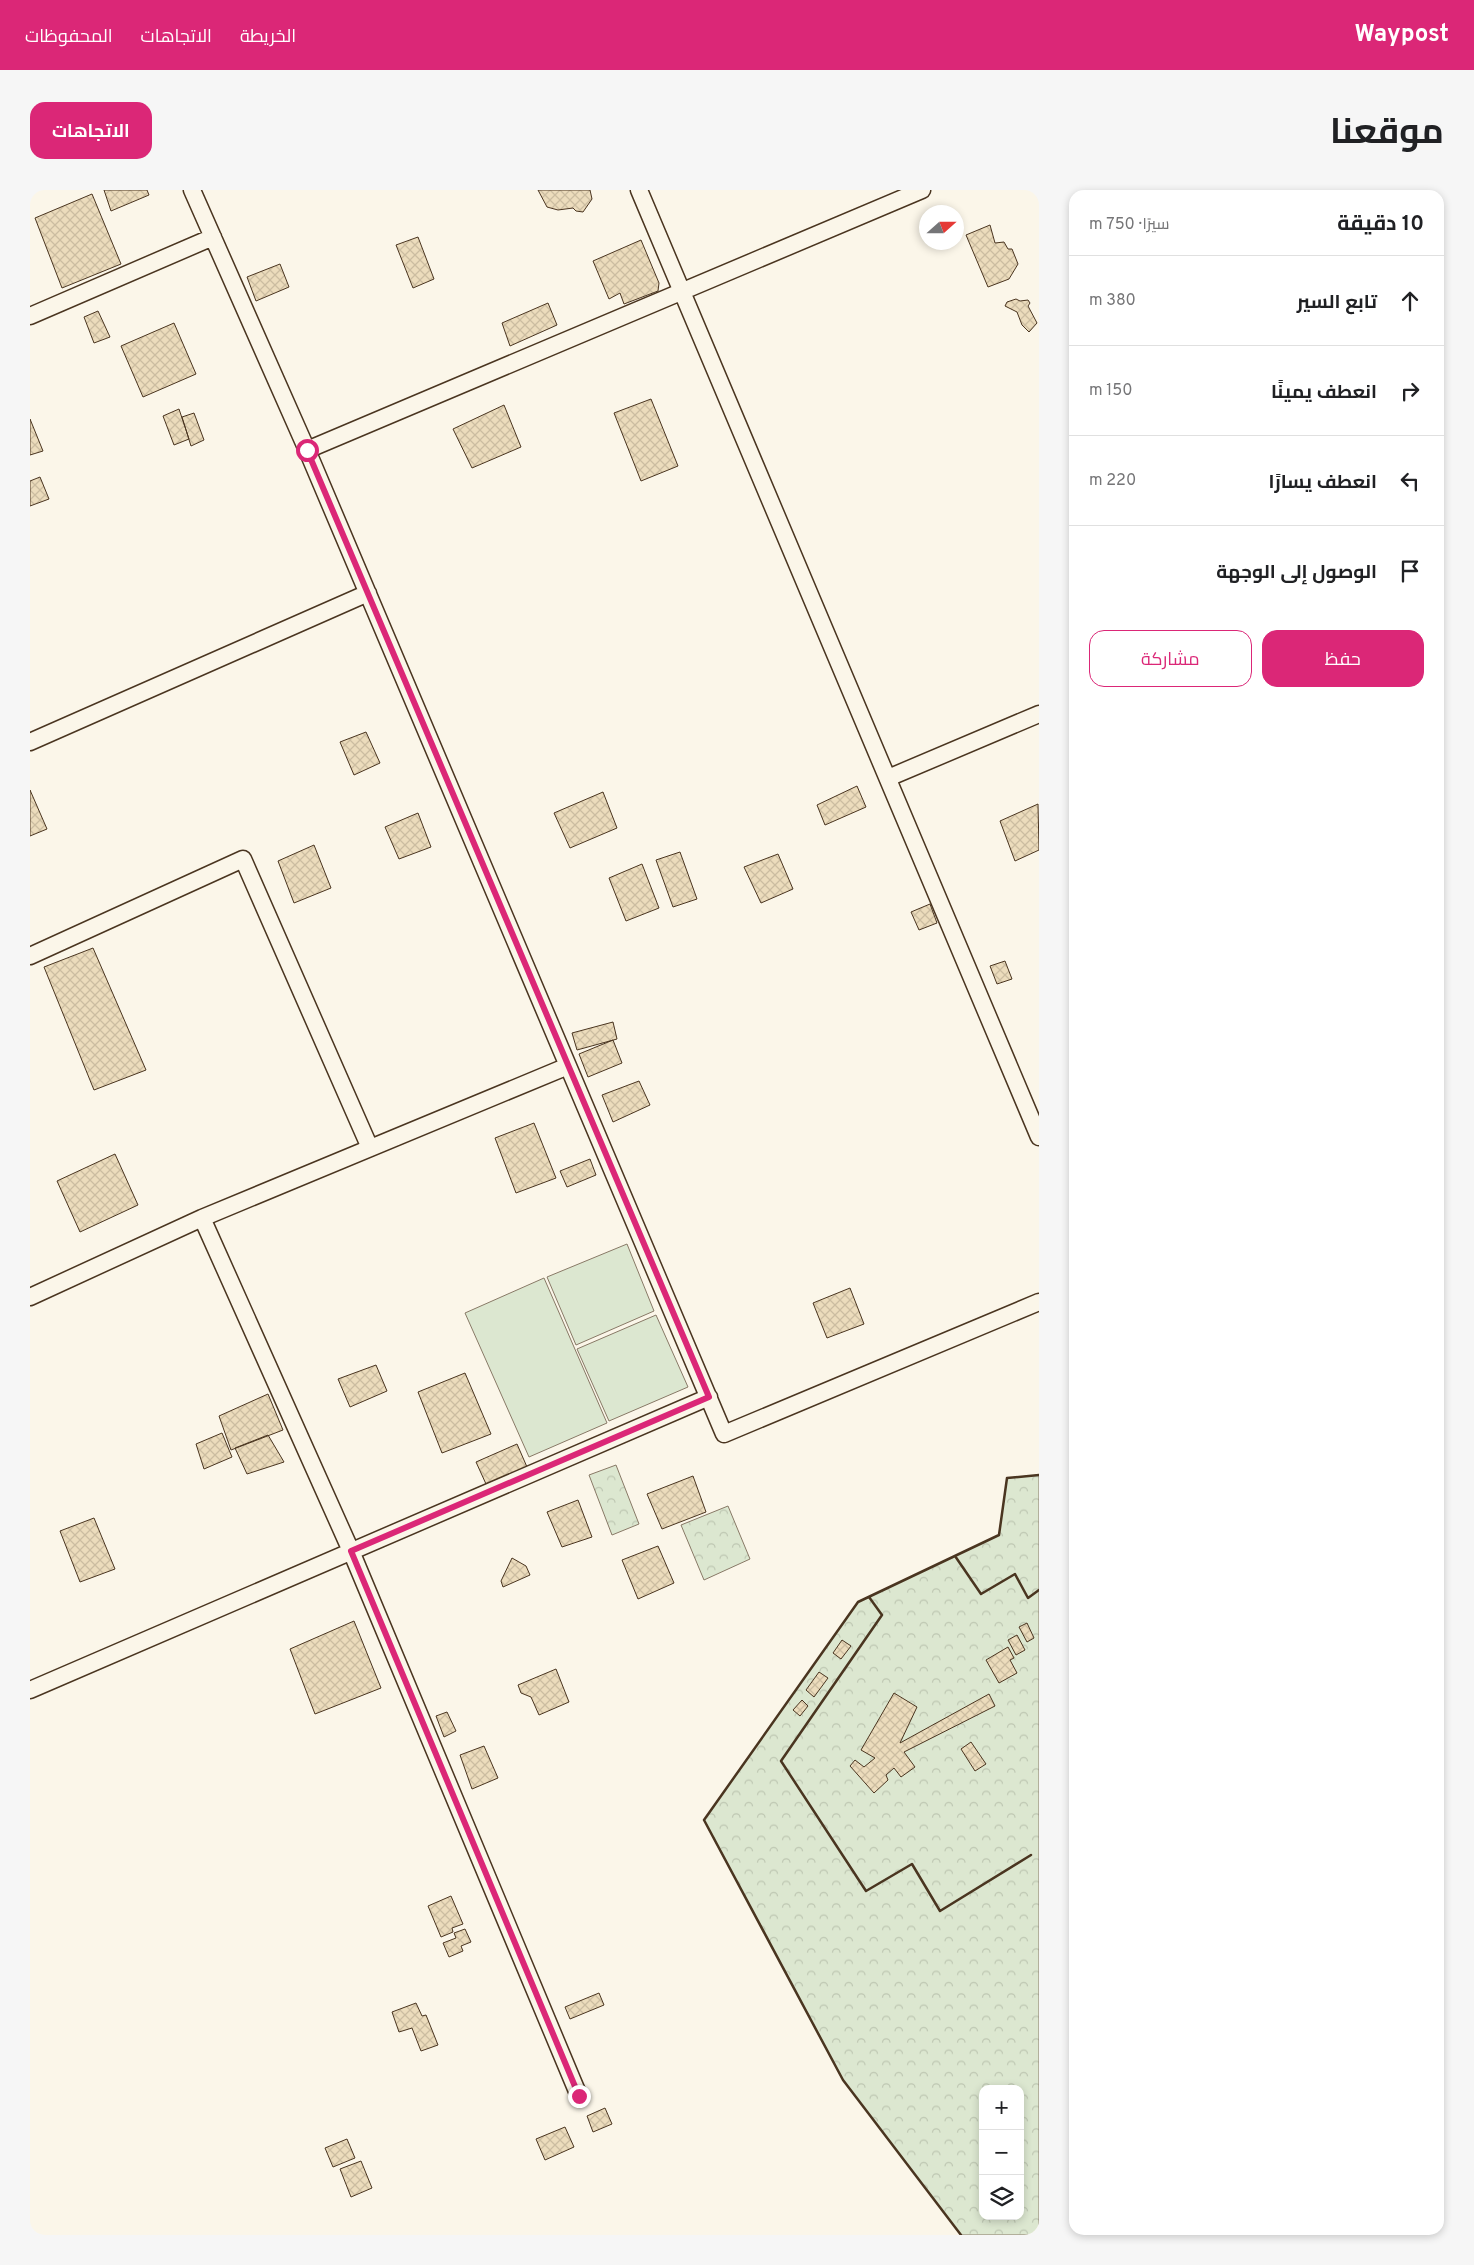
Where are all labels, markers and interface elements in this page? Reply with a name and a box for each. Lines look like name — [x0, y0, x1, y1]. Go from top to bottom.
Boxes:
text: Waypost — [1355, 20, 1449, 50]
text: المحفوظات — [25, 26, 113, 49]
text: الاتجاهات — [141, 26, 212, 49]
text: الخريطة — [240, 26, 296, 49]
button: الاتجاهات — [30, 102, 152, 159]
text: موقعنا — [1330, 112, 1444, 156]
north arrow — [919, 205, 964, 250]
text: 10 دقيقة — [1337, 211, 1424, 238]
text: سيرًا · 750 m — [1089, 215, 1169, 235]
icon: ahead — [1396, 287, 1424, 315]
text: 380 m — [1089, 291, 1136, 311]
text: تابع السير — [1297, 291, 1377, 315]
icon: right — [1396, 377, 1424, 405]
text: 150 m — [1089, 381, 1132, 401]
text: انعطف يمينًا — [1271, 381, 1377, 405]
route start — [296, 439, 319, 462]
icon: left — [1396, 467, 1424, 495]
text: 220 m — [1089, 471, 1136, 491]
text: انعطف يسارًا — [1269, 471, 1377, 495]
icon: arrive — [1396, 557, 1424, 585]
text: الوصول إلى الوجهة — [1216, 561, 1377, 585]
button: مشاركة — [1089, 630, 1252, 687]
button: حفظ — [1262, 630, 1424, 687]
route end — [568, 2085, 591, 2108]
map controls — [979, 2085, 1024, 2220]
button: + — [979, 2085, 1024, 2130]
button: − — [979, 2130, 1024, 2175]
button: layers — [979, 2175, 1024, 2220]

